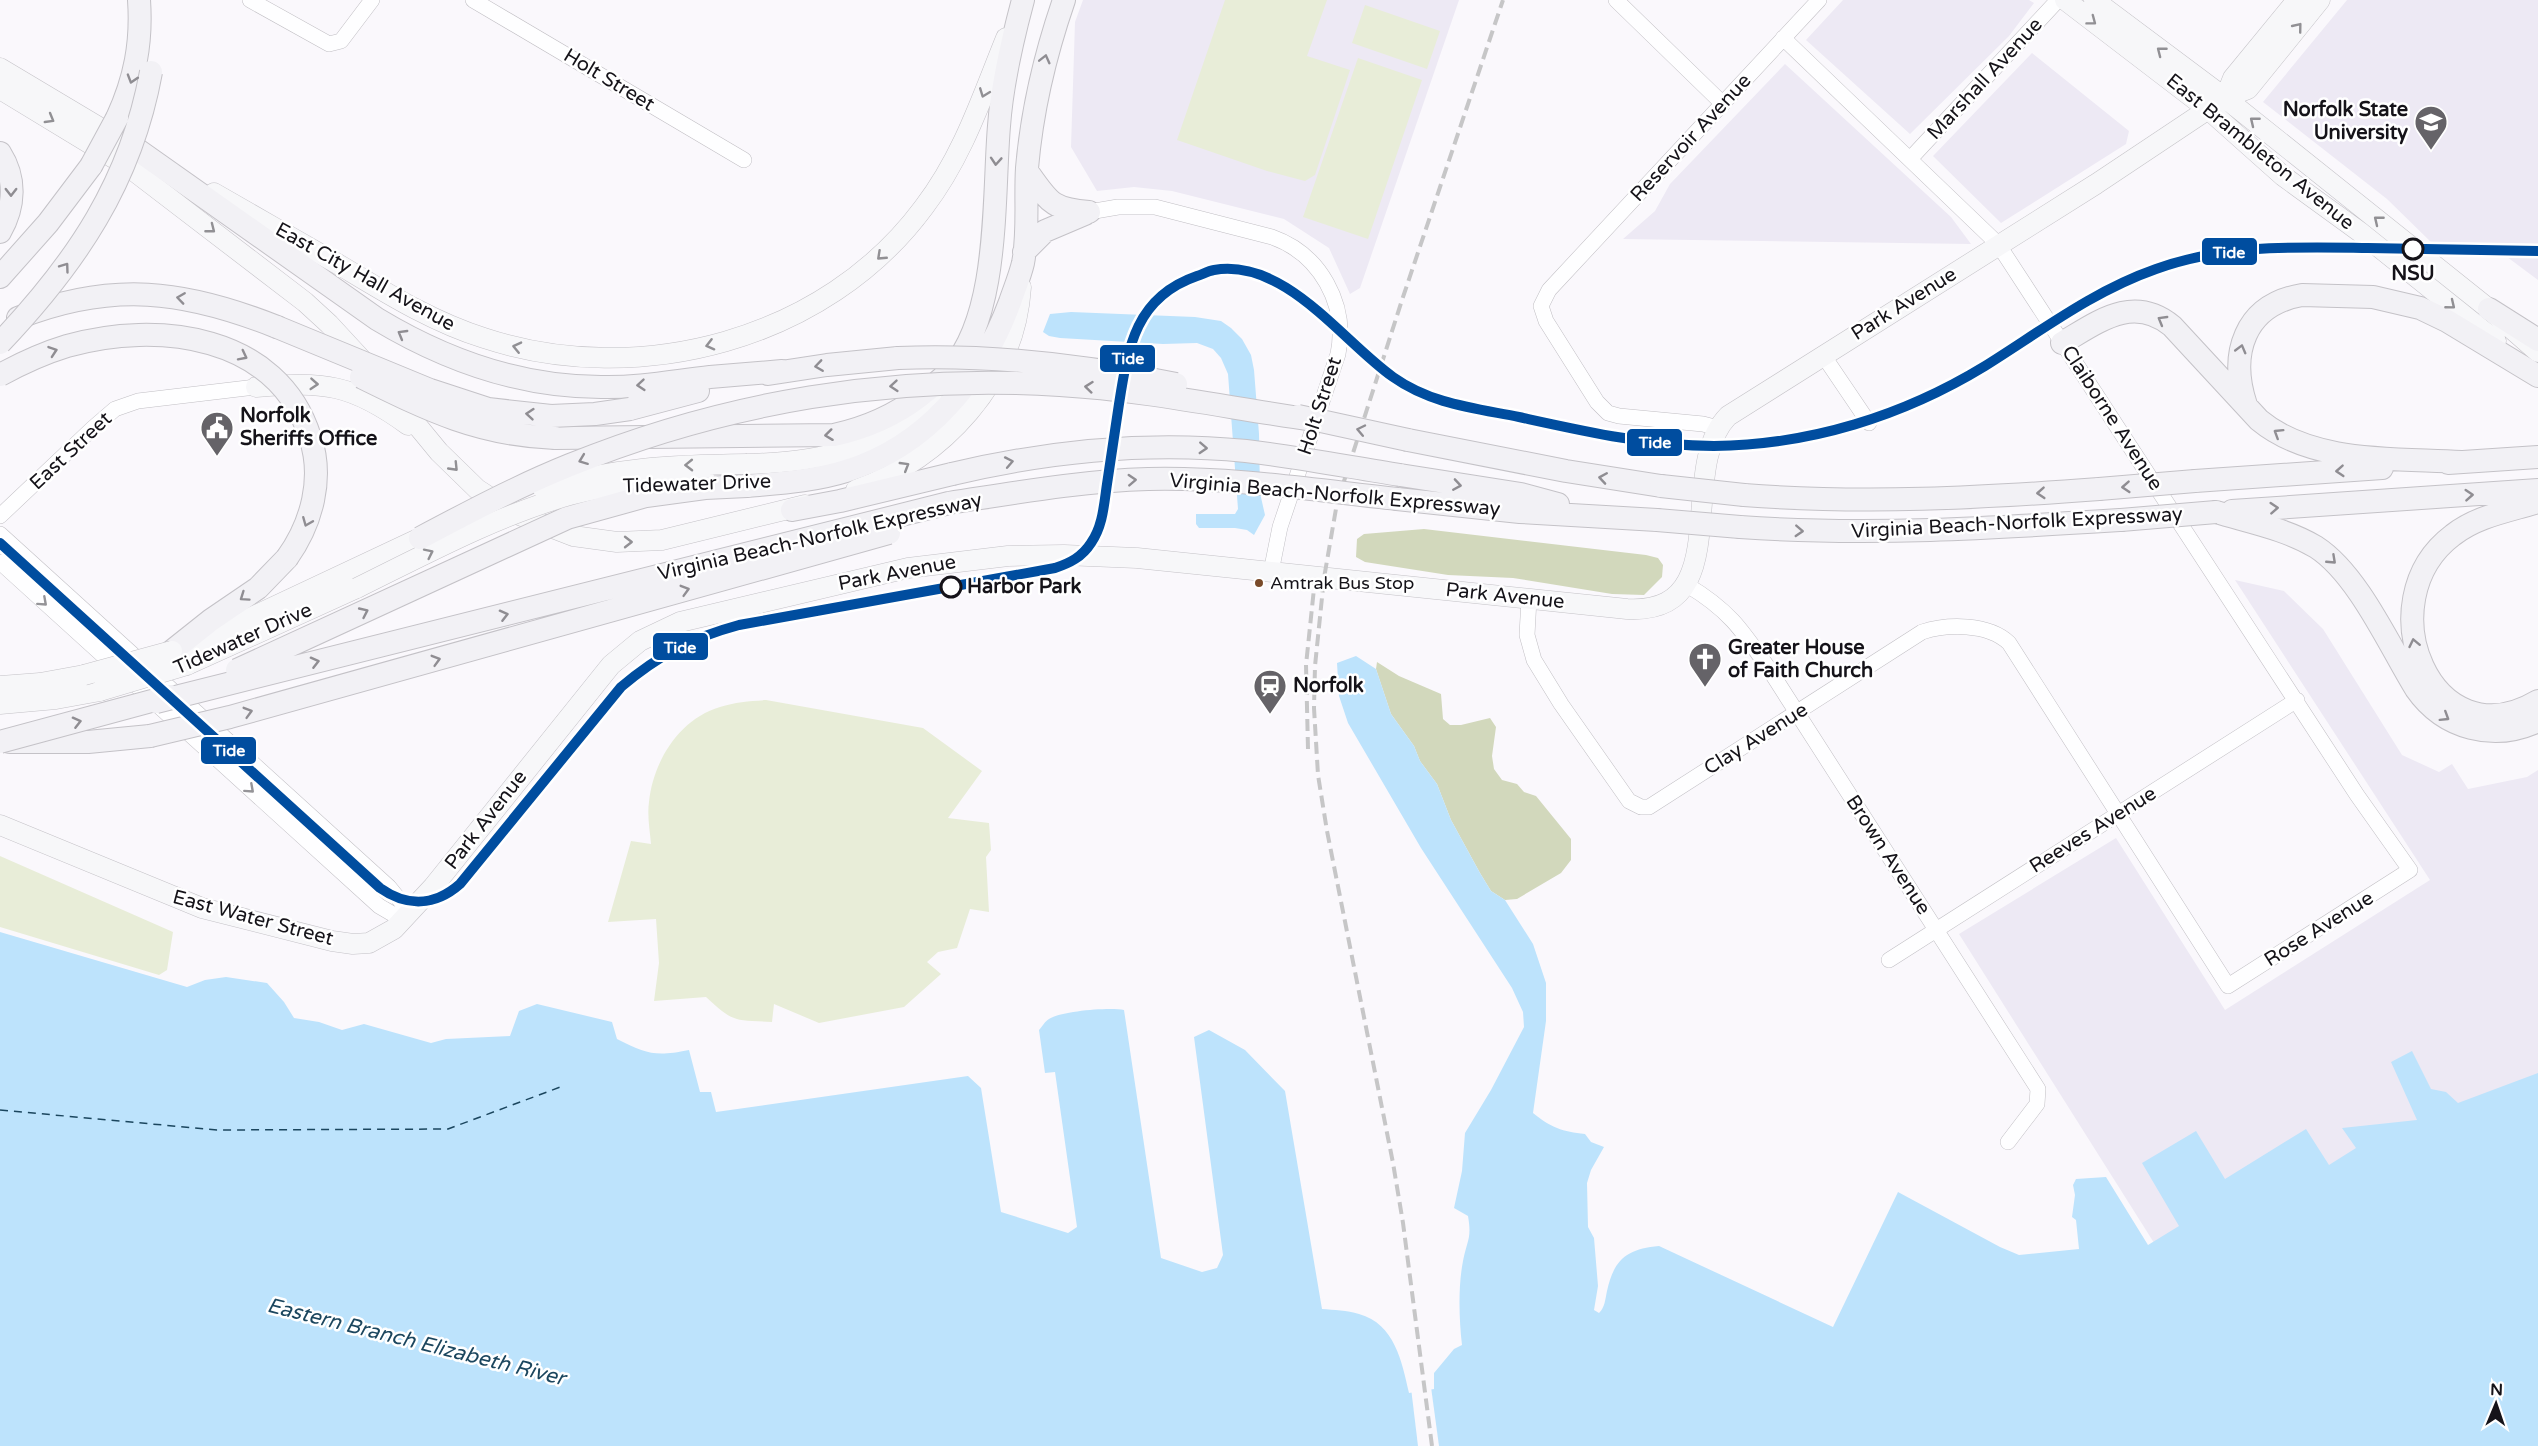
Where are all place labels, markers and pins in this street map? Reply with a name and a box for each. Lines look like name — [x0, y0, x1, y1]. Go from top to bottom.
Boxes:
place label: Norfolk State University — [2283, 98, 2408, 145]
school or university icon: Norfolk State University — [2413, 104, 2449, 151]
marker: NSU — [2402, 238, 2424, 260]
place label: NSU — [2391, 262, 2435, 286]
place label: Norfolk Sheriffs Office — [240, 404, 377, 451]
public building icon: Norfolk Sheriffs Office — [199, 410, 235, 457]
place label: Amtrak Bus Stop — [1270, 572, 1414, 594]
place label: Harbor Park — [967, 575, 1081, 599]
marker: Harbor Park — [940, 576, 962, 598]
marker: Amtrak Bus Stop — [1253, 577, 1265, 589]
place label: Greater House of Faith Church — [1728, 636, 1873, 683]
church icon: Greater House of Faith Church — [1687, 641, 1723, 688]
station icon: Norfolk — [1252, 668, 1288, 715]
place label: Norfolk — [1293, 674, 1364, 698]

